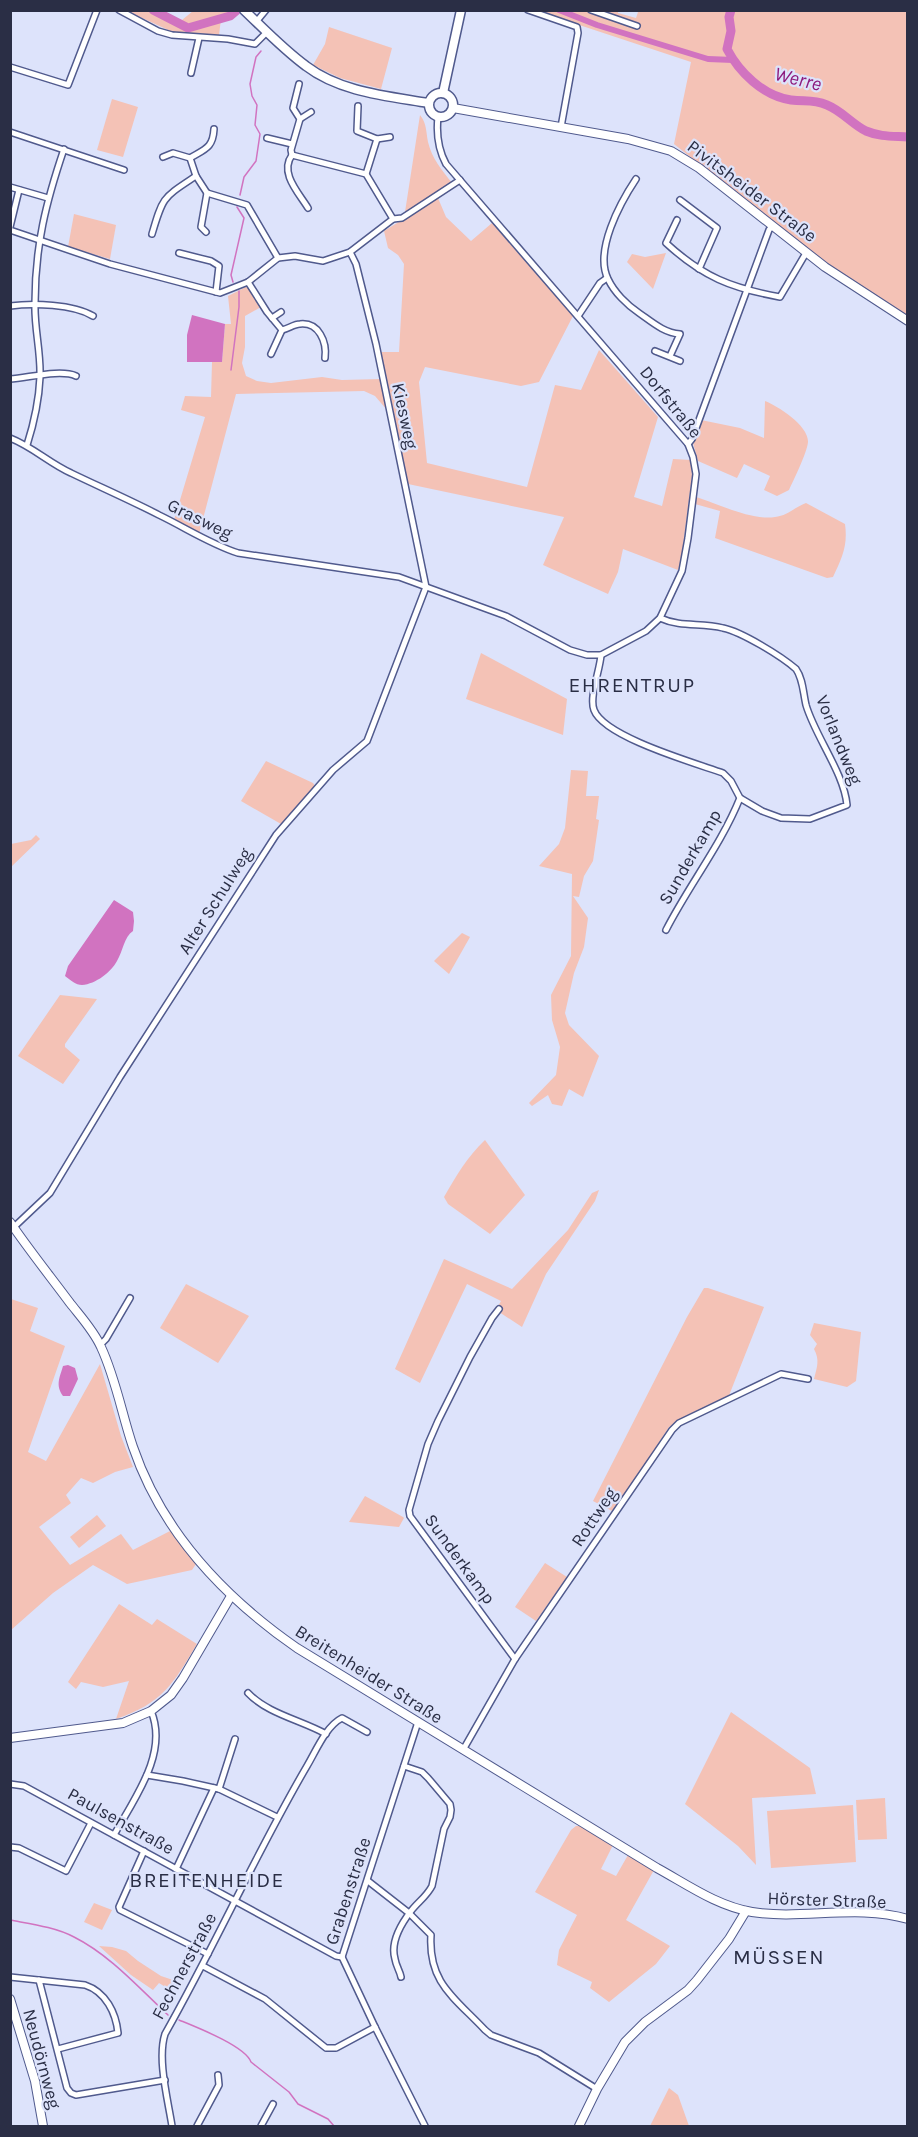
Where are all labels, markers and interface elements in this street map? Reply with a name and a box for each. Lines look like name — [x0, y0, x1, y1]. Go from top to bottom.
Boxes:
water label: Werre — [772, 62, 824, 96]
street label: Pivitsheider Straße — [683, 135, 821, 247]
street label: Dorfstraße — [635, 361, 707, 443]
street label: Kiesweg — [387, 381, 423, 451]
street label: Grasweg — [164, 494, 236, 544]
district label: EHRENTRUP — [568, 673, 696, 697]
street label: Vorlandweg — [811, 692, 867, 788]
street label: Sunderkamp — [654, 805, 726, 909]
street label: Alter Schulweg — [173, 844, 257, 958]
street label: Rottweg — [566, 1483, 622, 1551]
street label: Sunderkamp — [420, 1509, 500, 1609]
street label: Breitenheider Straße — [291, 1620, 447, 1728]
street label: Paulsenstraße — [64, 1783, 178, 1859]
street label: Grabenstraße — [320, 1834, 376, 1948]
district label: BREITENHEIDE — [129, 1868, 285, 1892]
street label: Hörster Straße — [767, 1887, 887, 1913]
street label: Fechnerstraße — [147, 1909, 221, 2023]
district label: MÜSSEN — [733, 1945, 825, 1969]
street label: Neudörnweg — [18, 2007, 66, 2111]

